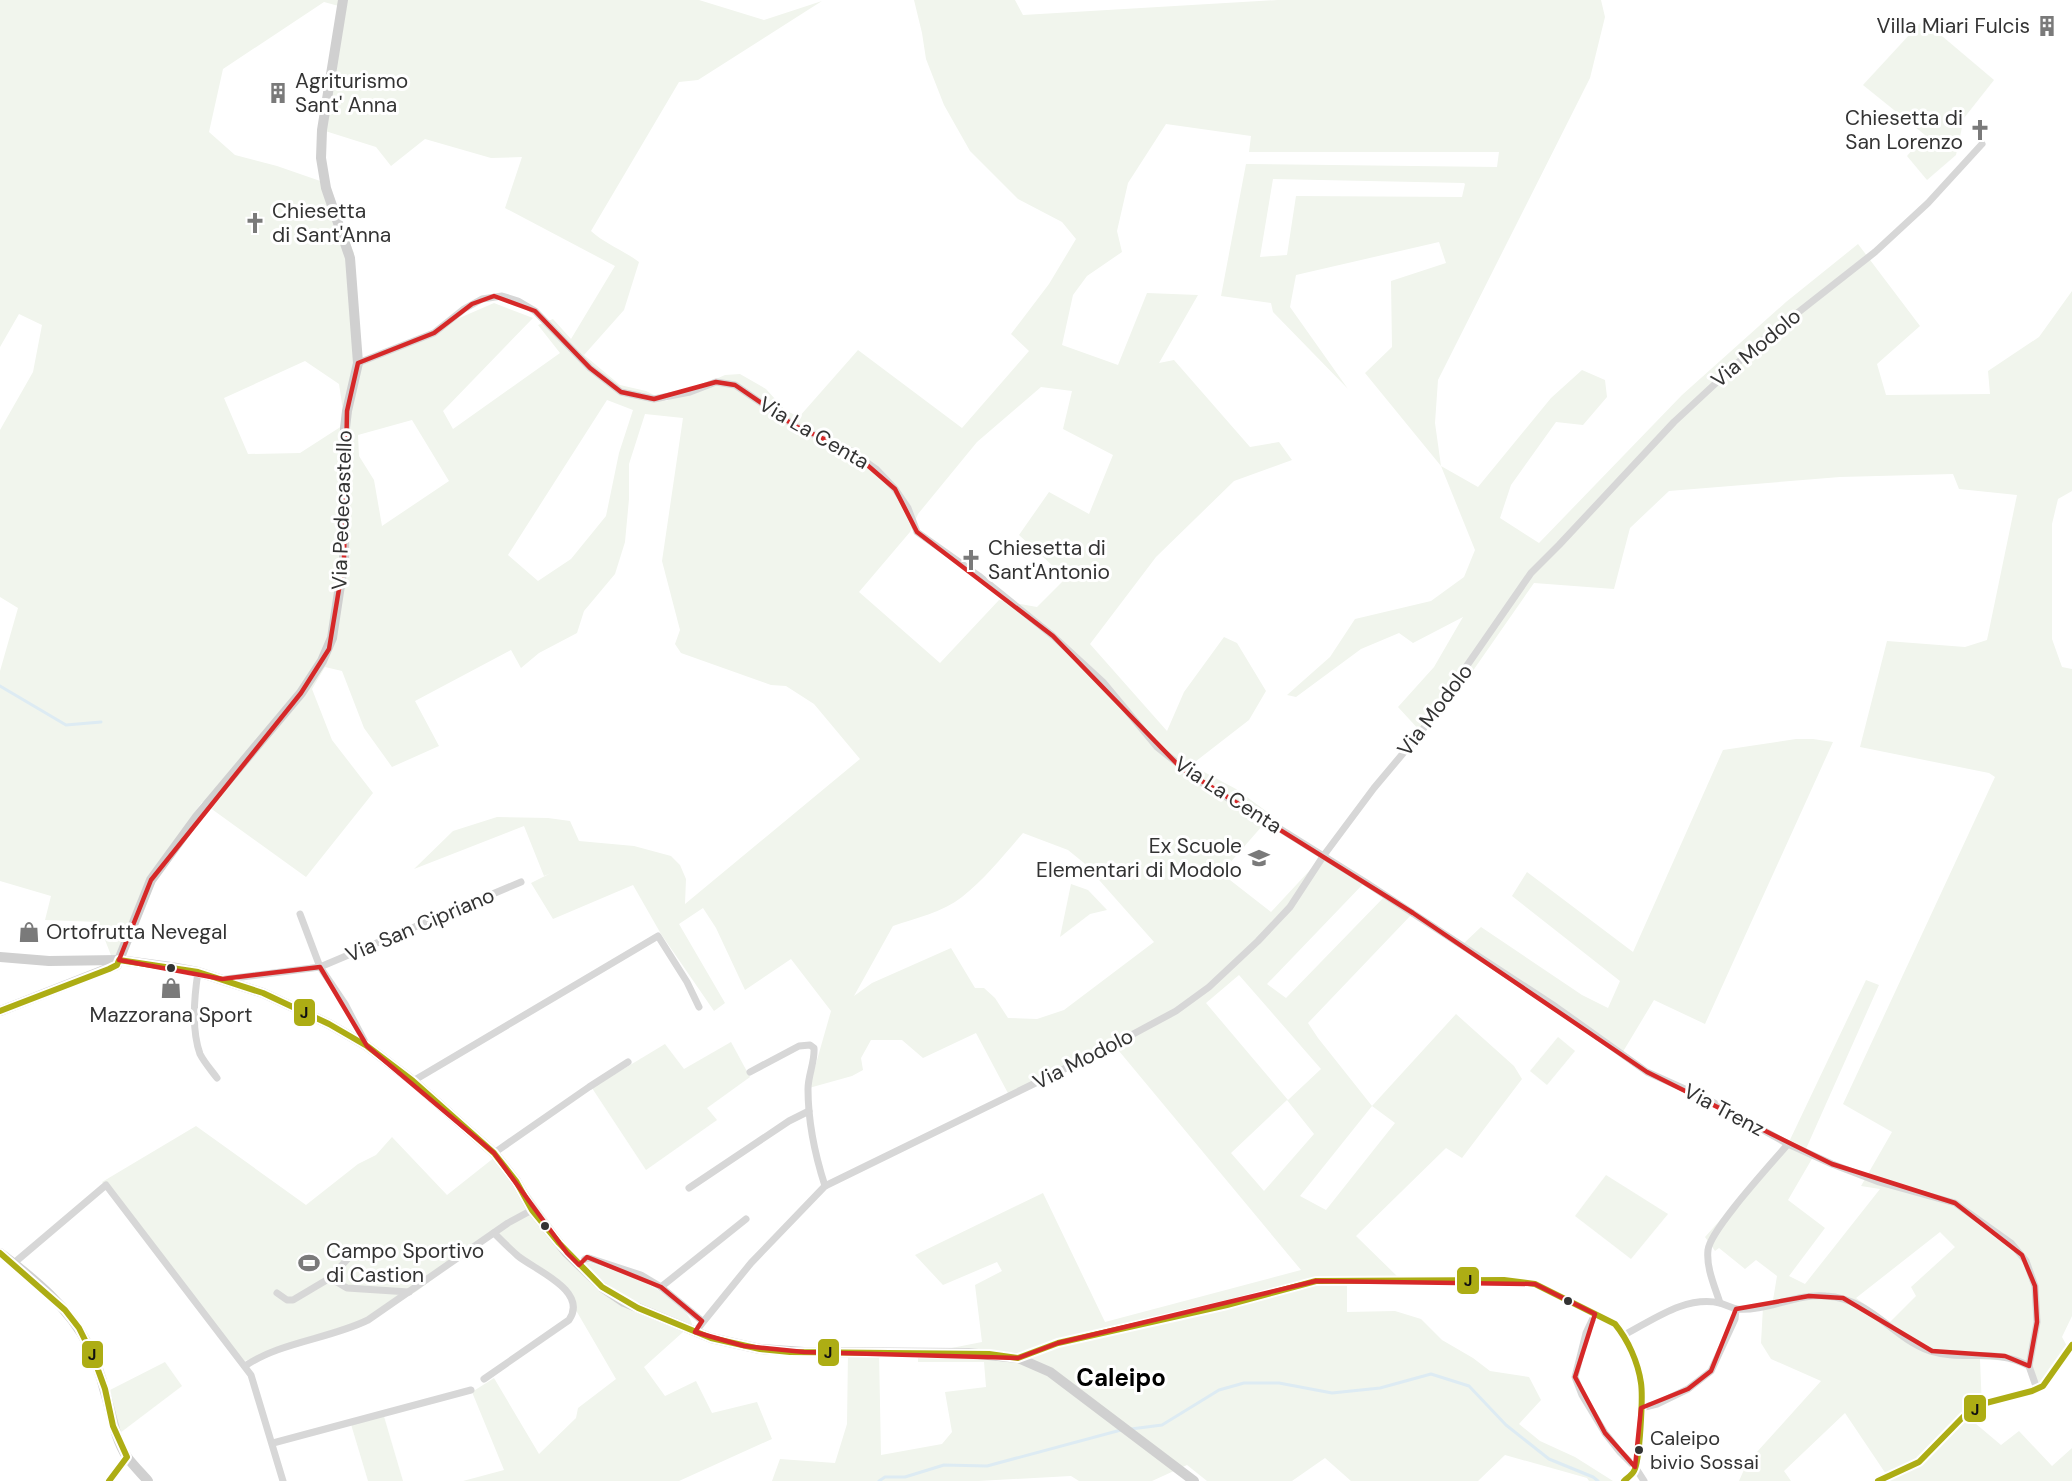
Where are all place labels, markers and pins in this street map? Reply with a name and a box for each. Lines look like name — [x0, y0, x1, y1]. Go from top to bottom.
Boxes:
place label: Villa Miari Fulcis — [1876, 12, 2030, 40]
building icon: Villa Miari Fulcis — [2035, 14, 2059, 38]
place label: Agriturismo Sant' Anna — [295, 67, 408, 119]
building icon: Agriturismo Sant' Anna — [266, 81, 290, 105]
place label: Chiesetta di San Lorenzo — [1845, 104, 1963, 156]
church icon: Chiesetta di San Lorenzo — [1968, 118, 1992, 142]
place label: Chiesetta di Sant'Anna — [272, 197, 391, 249]
church icon: Chiesetta di Sant'Anna — [243, 211, 267, 235]
place label: Chiesetta di Sant'Antonio — [988, 534, 1110, 586]
church icon: Chiesetta di Sant'Antonio — [959, 548, 983, 572]
place label: Ex Scuole Elementari di Modolo — [1036, 832, 1242, 884]
school or university icon: Ex Scuole Elementari di Modolo — [1247, 846, 1271, 870]
place label: Ortofrutta Nevegal — [46, 918, 227, 946]
shop icon: Ortofrutta Nevegal — [17, 920, 41, 944]
unlabelled marker — [165, 962, 177, 974]
shop icon: Mazzorana Sport — [159, 976, 183, 1000]
place label: Mazzorana Sport — [90, 1001, 252, 1029]
unlabelled marker — [539, 1220, 551, 1232]
place label: Campo Sportivo di Castion — [326, 1237, 484, 1289]
sports icon: Campo Sportivo di Castion — [297, 1251, 321, 1275]
unlabelled marker — [1562, 1295, 1574, 1307]
place label: Caleipo bivio Sossai — [1650, 1425, 1759, 1475]
marker: Caleipo bivio Sossai — [1633, 1444, 1645, 1456]

